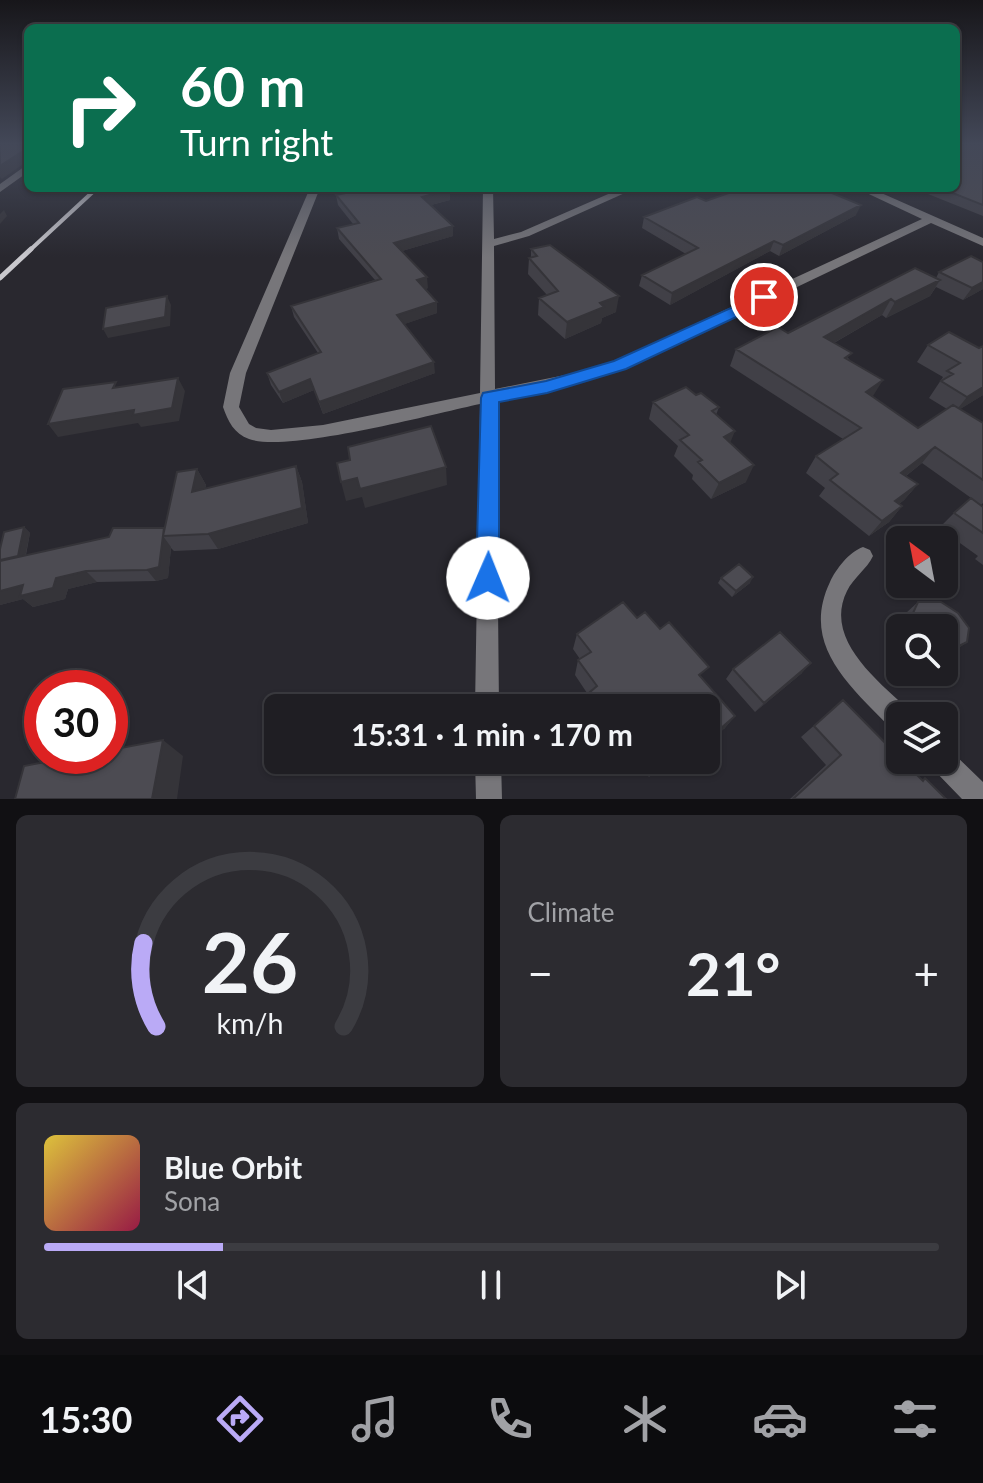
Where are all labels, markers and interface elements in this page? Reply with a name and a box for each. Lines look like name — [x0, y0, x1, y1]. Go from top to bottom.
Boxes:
text: 60 m — [180, 52, 305, 119]
icon: right — [48, 56, 152, 160]
text: Turn right — [180, 120, 333, 164]
pin — [730, 263, 798, 331]
icon: arrive — [742, 275, 786, 319]
north arrow — [886, 526, 958, 598]
map controls — [886, 526, 958, 774]
position arrow — [446, 536, 530, 620]
button: search — [886, 614, 958, 686]
speed limit sign: 30 — [24, 670, 128, 774]
button: layers — [886, 702, 958, 774]
text: 15:31 · 1 min · 170 m — [351, 716, 633, 752]
text: Climate — [528, 896, 614, 928]
text: 26 — [202, 911, 298, 1011]
text: 21° — [686, 937, 781, 1009]
text: − — [528, 947, 553, 999]
text: + — [913, 947, 939, 999]
text: km/h — [216, 1006, 283, 1040]
text: Blue Orbit — [164, 1149, 302, 1185]
text: Sona — [164, 1185, 220, 1217]
icon: previous — [171, 1263, 215, 1307]
icon: pause — [469, 1263, 513, 1307]
icon: next — [768, 1263, 812, 1307]
icon: directions — [212, 1391, 268, 1447]
icon: music — [347, 1391, 403, 1447]
icon: phone — [482, 1391, 538, 1447]
icon: climate — [617, 1391, 673, 1447]
icon: car — [752, 1391, 808, 1447]
icon: filters — [887, 1391, 943, 1447]
text: 15:30 — [40, 1397, 132, 1441]

